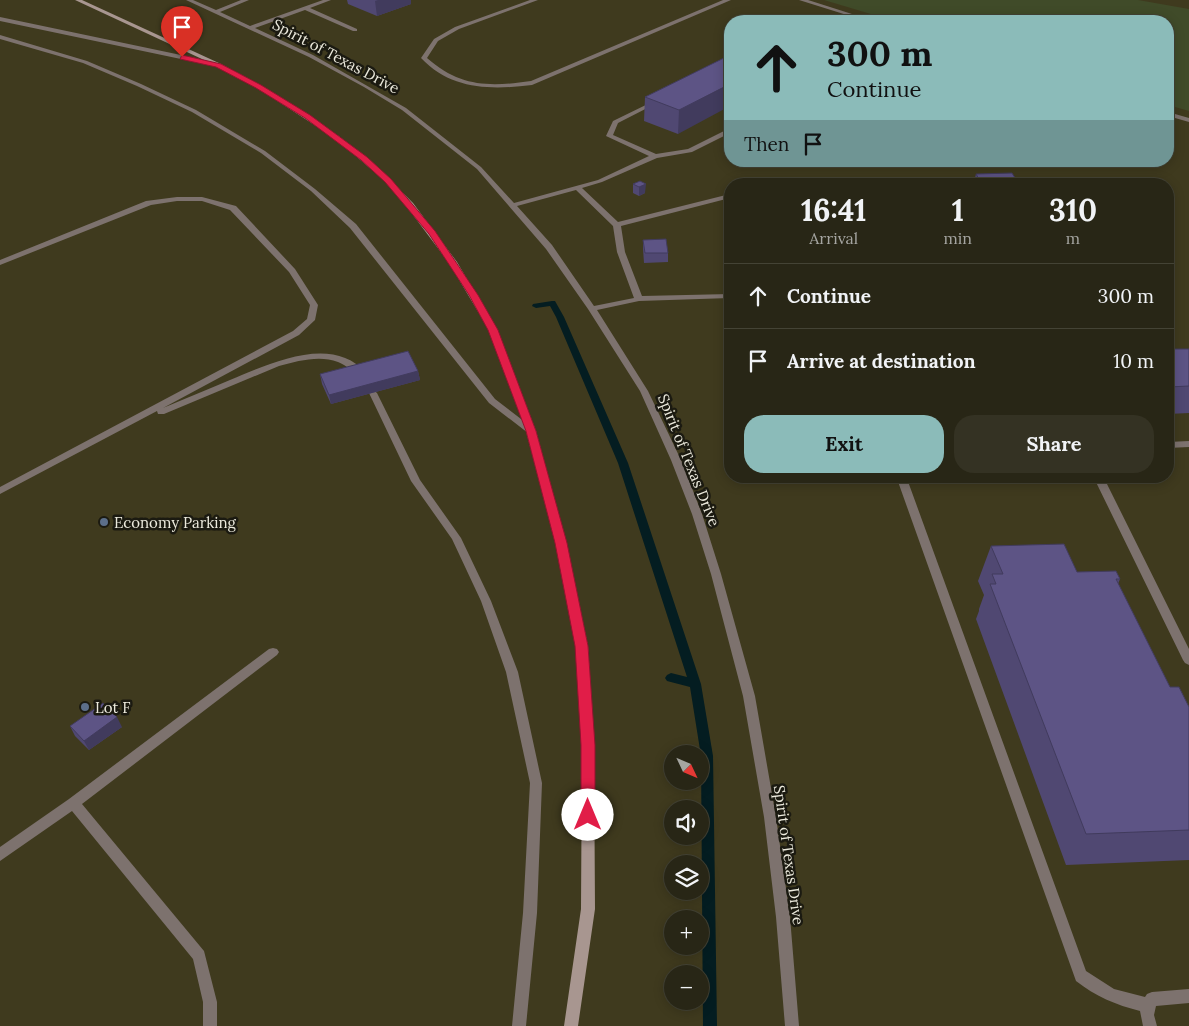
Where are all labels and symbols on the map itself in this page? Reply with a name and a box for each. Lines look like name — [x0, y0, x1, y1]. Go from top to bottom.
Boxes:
pin — [161, 6, 203, 57]
street label: Spirit of Texas Drive — [269, 15, 403, 97]
street label: Spirit of Texas Drive — [654, 391, 724, 529]
place label: Economy Parking — [114, 513, 237, 532]
marker: Economy Parking — [98, 516, 110, 528]
place label: Lot F — [95, 698, 130, 717]
marker: Lot F — [79, 701, 91, 713]
north arrow — [664, 745, 709, 790]
street label: Spirit of Texas Drive — [770, 784, 808, 926]
position arrow — [561, 788, 613, 840]

